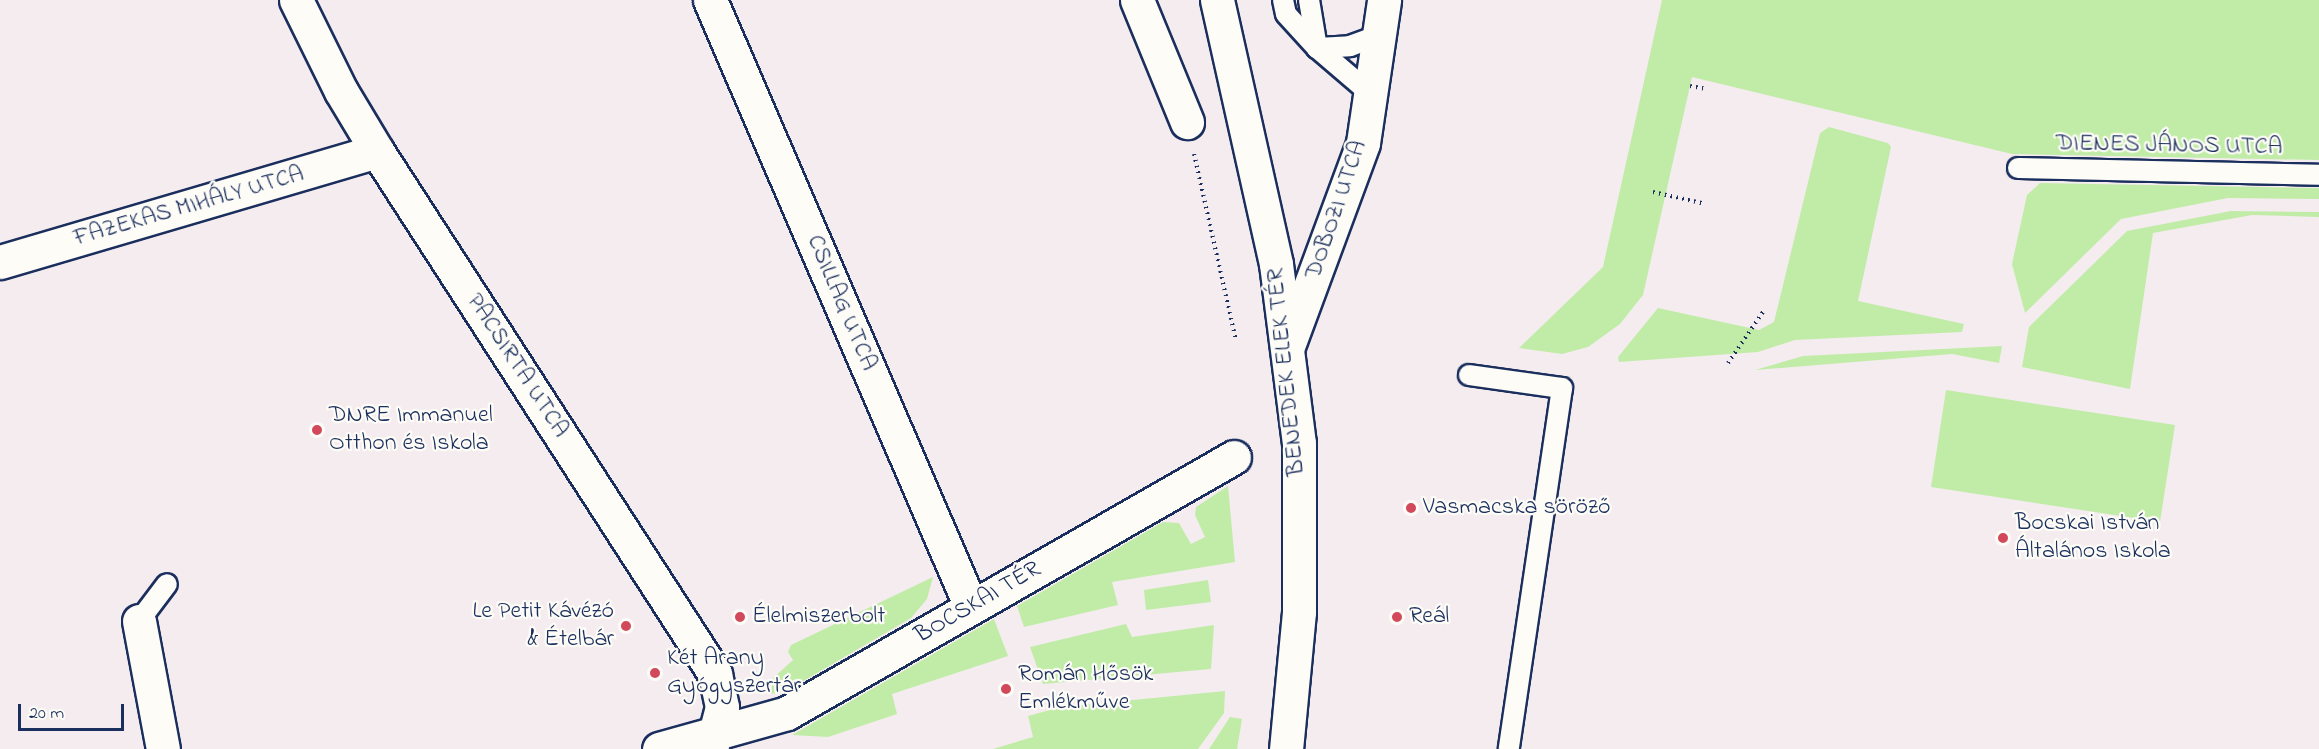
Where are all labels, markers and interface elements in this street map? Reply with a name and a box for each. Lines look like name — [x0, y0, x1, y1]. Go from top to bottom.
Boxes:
street label: DIENES JÁNOS UTCA — [2055, 130, 2283, 162]
street label: DOBOZI UTCA — [1300, 137, 1374, 283]
street label: FAZEKAS MIHÁLY UTCA — [71, 160, 307, 254]
street label: CSILLAG UTCA — [799, 231, 883, 375]
street label: BENEDEK ELEK TÉR — [1262, 267, 1312, 477]
street label: PACSIRTA UTCA — [460, 288, 574, 444]
place label: DNRE Immanuel Otthon és Iskola — [329, 402, 493, 458]
marker: DNRE Immanuel Otthon és Iskola — [310, 423, 324, 437]
place label: Vasmacska söröző — [1423, 494, 1611, 522]
marker: Vasmacska söröző — [1404, 501, 1418, 515]
place label: Bocskai István Általános Iskola — [2015, 510, 2171, 566]
marker: Bocskai István Általános Iskola — [1996, 531, 2010, 545]
street label: BOCSKAI TÉR — [910, 555, 1046, 651]
place label: Le Petit Kávézó & Ételbár — [472, 598, 614, 654]
place label: Élelmiszerbolt — [752, 603, 885, 631]
place label: Reál — [1409, 603, 1449, 631]
marker: Élelmiszerbolt — [733, 610, 747, 624]
marker: Reál — [1390, 610, 1404, 624]
marker: Le Petit Kávézó & Ételbár — [619, 619, 633, 633]
place label: Két Arany Gyógyszertár — [667, 645, 801, 701]
place label: Román Hősök Emlékműve — [1018, 661, 1153, 717]
marker: Két Arany Gyógyszertár — [648, 666, 662, 680]
marker: Román Hősök Emlékműve — [999, 682, 1013, 696]
scale bar — [21, 692, 128, 730]
text: 20 m — [29, 701, 64, 727]

